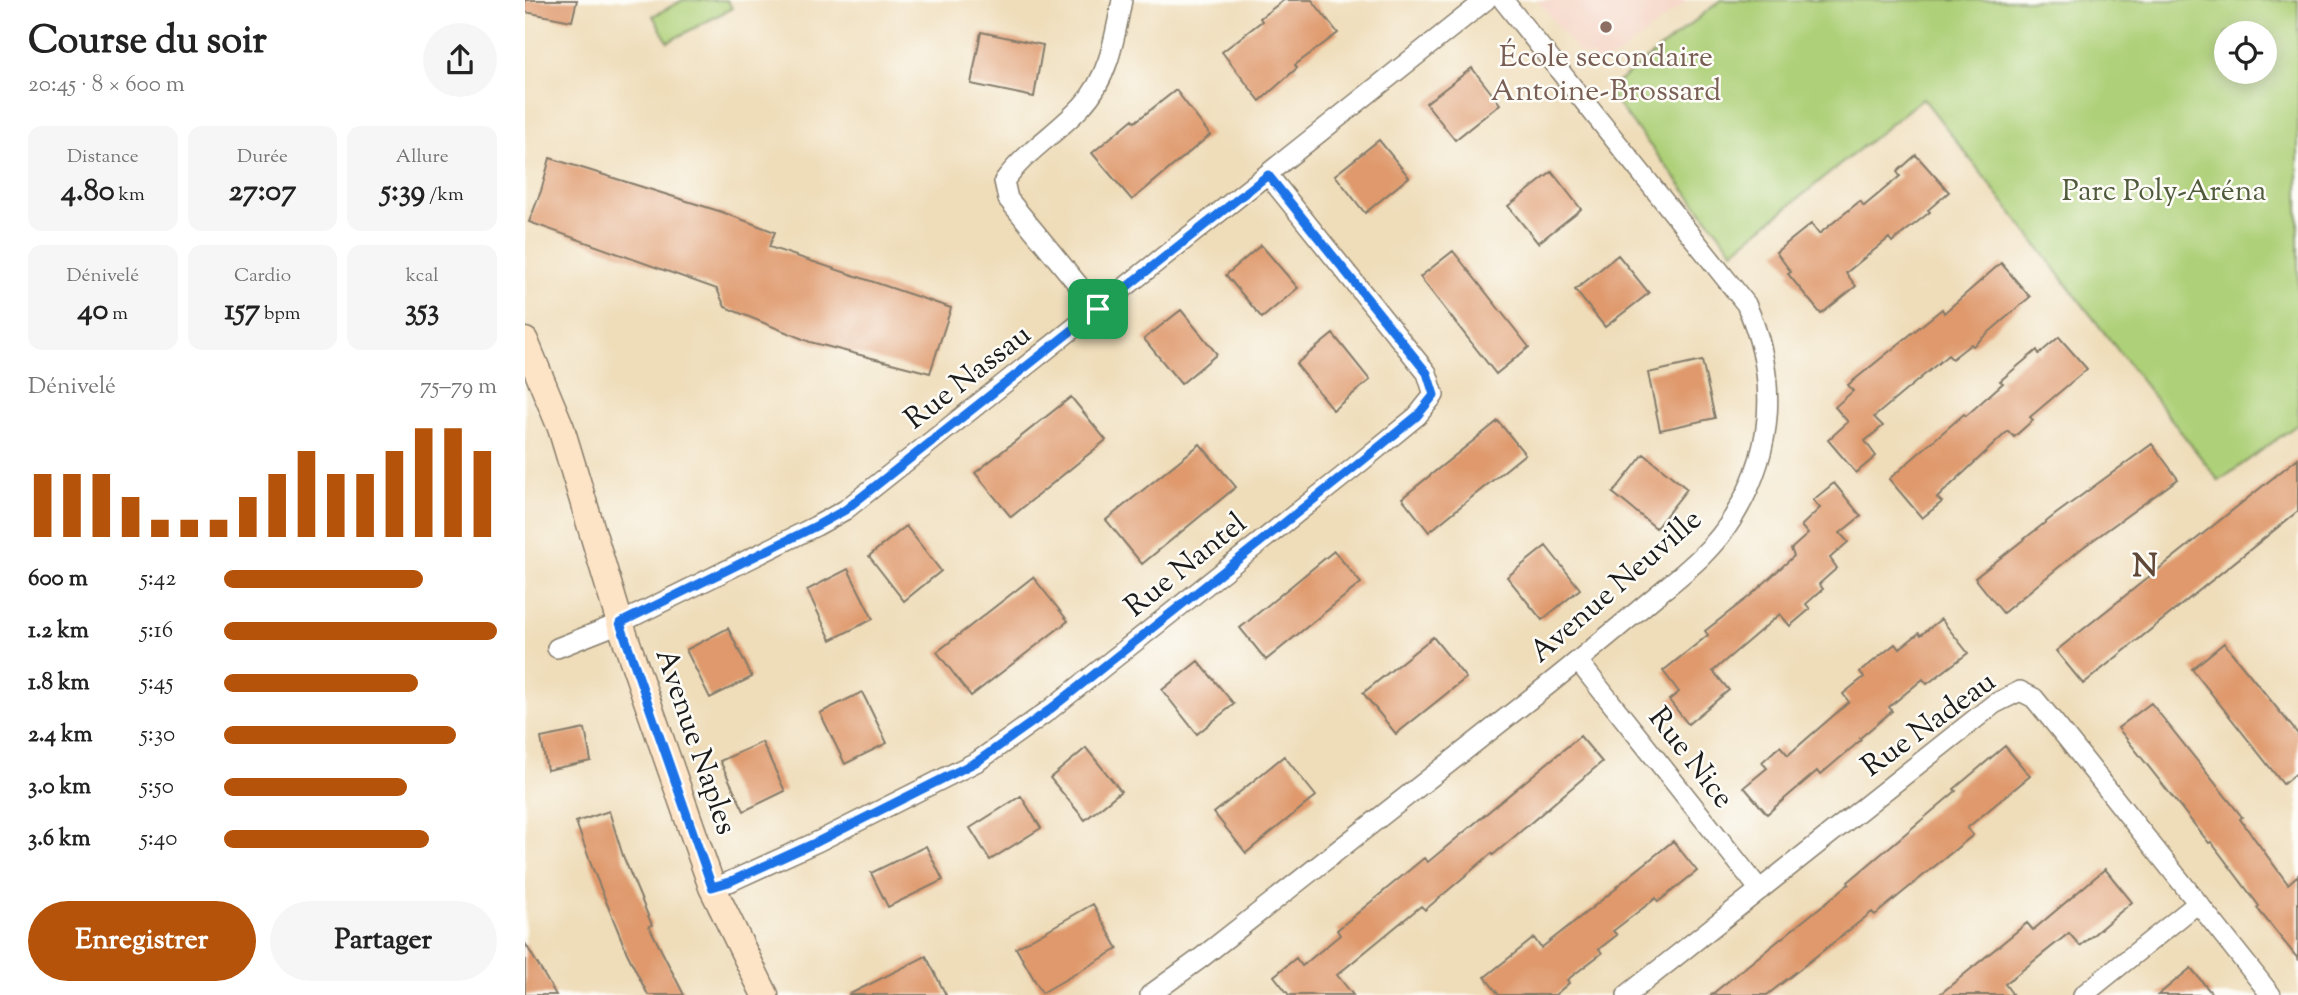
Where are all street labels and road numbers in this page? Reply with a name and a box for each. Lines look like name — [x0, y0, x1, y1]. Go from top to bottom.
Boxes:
street label: Rue Nassau — [896, 315, 1041, 441]
street label: Avenue Neuville — [1521, 500, 1712, 674]
street label: Rue Nantel — [1116, 503, 1257, 629]
street label: Avenue Naples — [643, 643, 747, 841]
street label: Rue Nadeau — [1853, 662, 2006, 789]
street label: Rue Nice — [1637, 699, 1743, 818]

